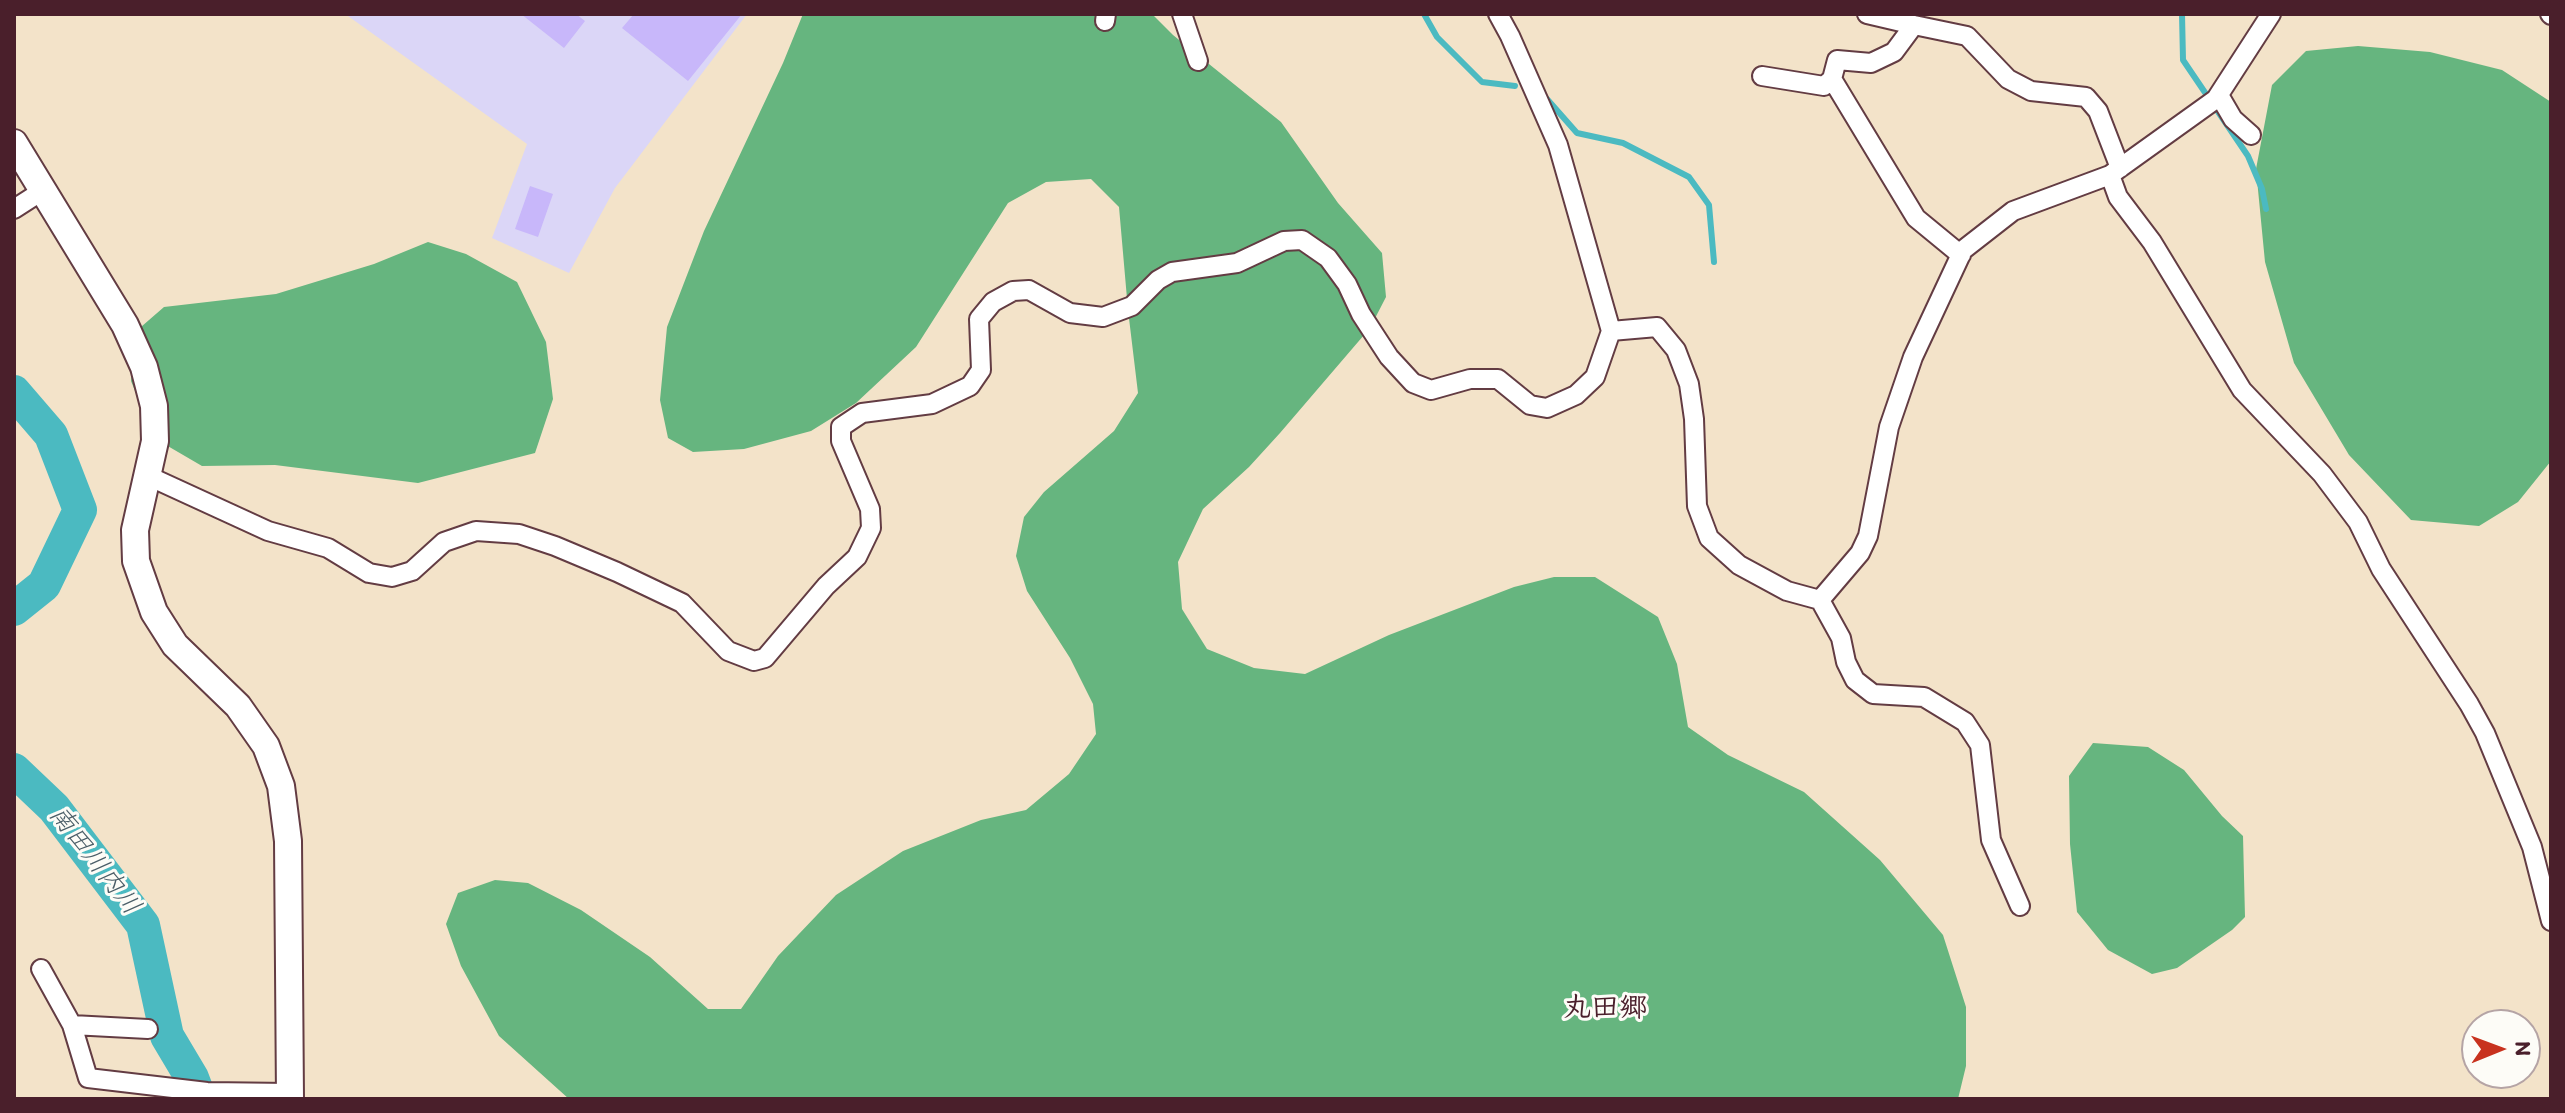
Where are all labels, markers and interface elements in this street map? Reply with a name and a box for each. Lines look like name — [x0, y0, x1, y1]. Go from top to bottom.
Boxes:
water label: 南田川内川 — [42, 800, 146, 922]
district label: 丸田郷 — [1563, 992, 1647, 1026]
north arrow — [2461, 1009, 2541, 1089]
text: N — [2510, 1041, 2537, 1056]

